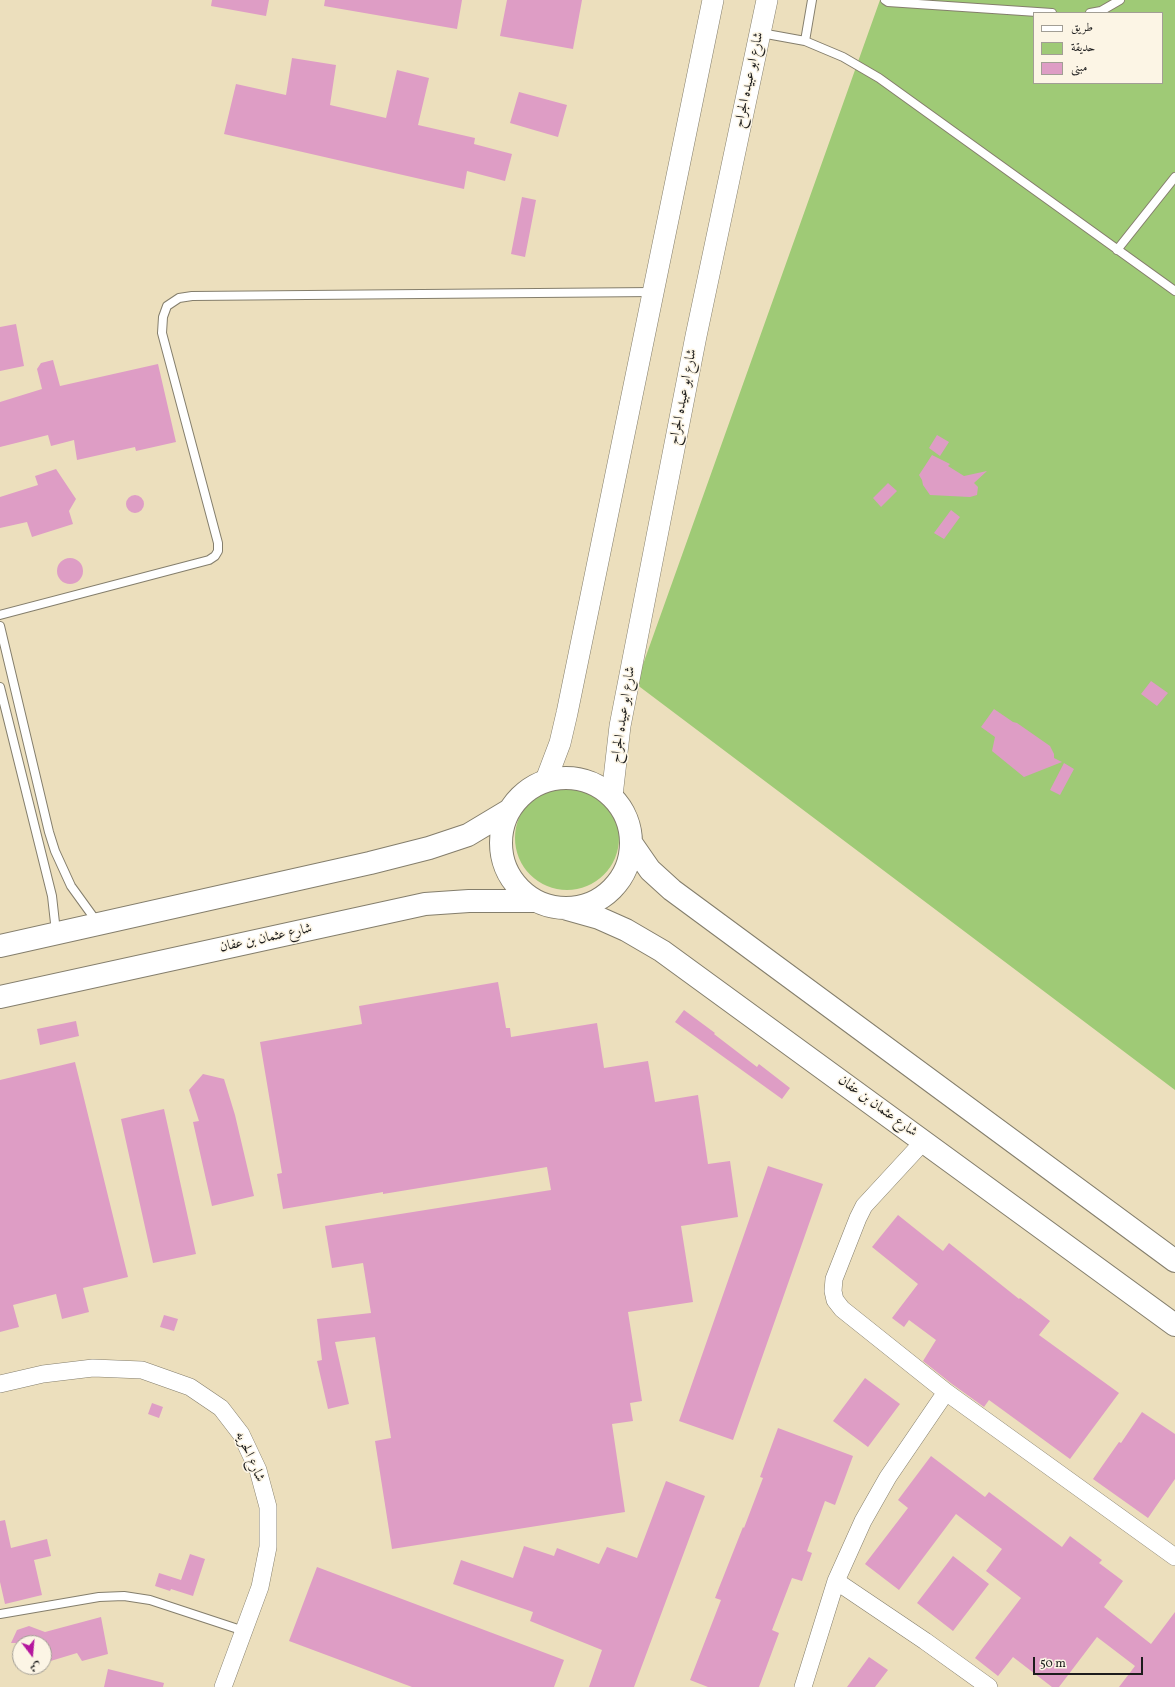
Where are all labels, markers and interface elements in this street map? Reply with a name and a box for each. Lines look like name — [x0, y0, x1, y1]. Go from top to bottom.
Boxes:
legend — [1033, 12, 1163, 84]
text: طريق — [1071, 20, 1093, 36]
street label: شارع ابو عبيده الجراح — [732, 31, 768, 129]
text: حديقة — [1071, 40, 1095, 56]
text: مبنى — [1071, 60, 1087, 76]
street label: شارع ابو عبيده الجراح — [666, 348, 702, 446]
street label: شارع ابو عبيده الجراح — [608, 666, 640, 764]
street label: شارع عثمان بن عفان — [218, 921, 314, 957]
street label: شارع عثمان بن عفان — [834, 1073, 920, 1141]
street label: شارع الحريه — [230, 1429, 268, 1485]
north arrow — [12, 1635, 52, 1675]
scale bar — [1035, 1649, 1145, 1675]
text: 50 m — [1040, 1656, 1066, 1672]
text: ش — [28, 1657, 42, 1675]

